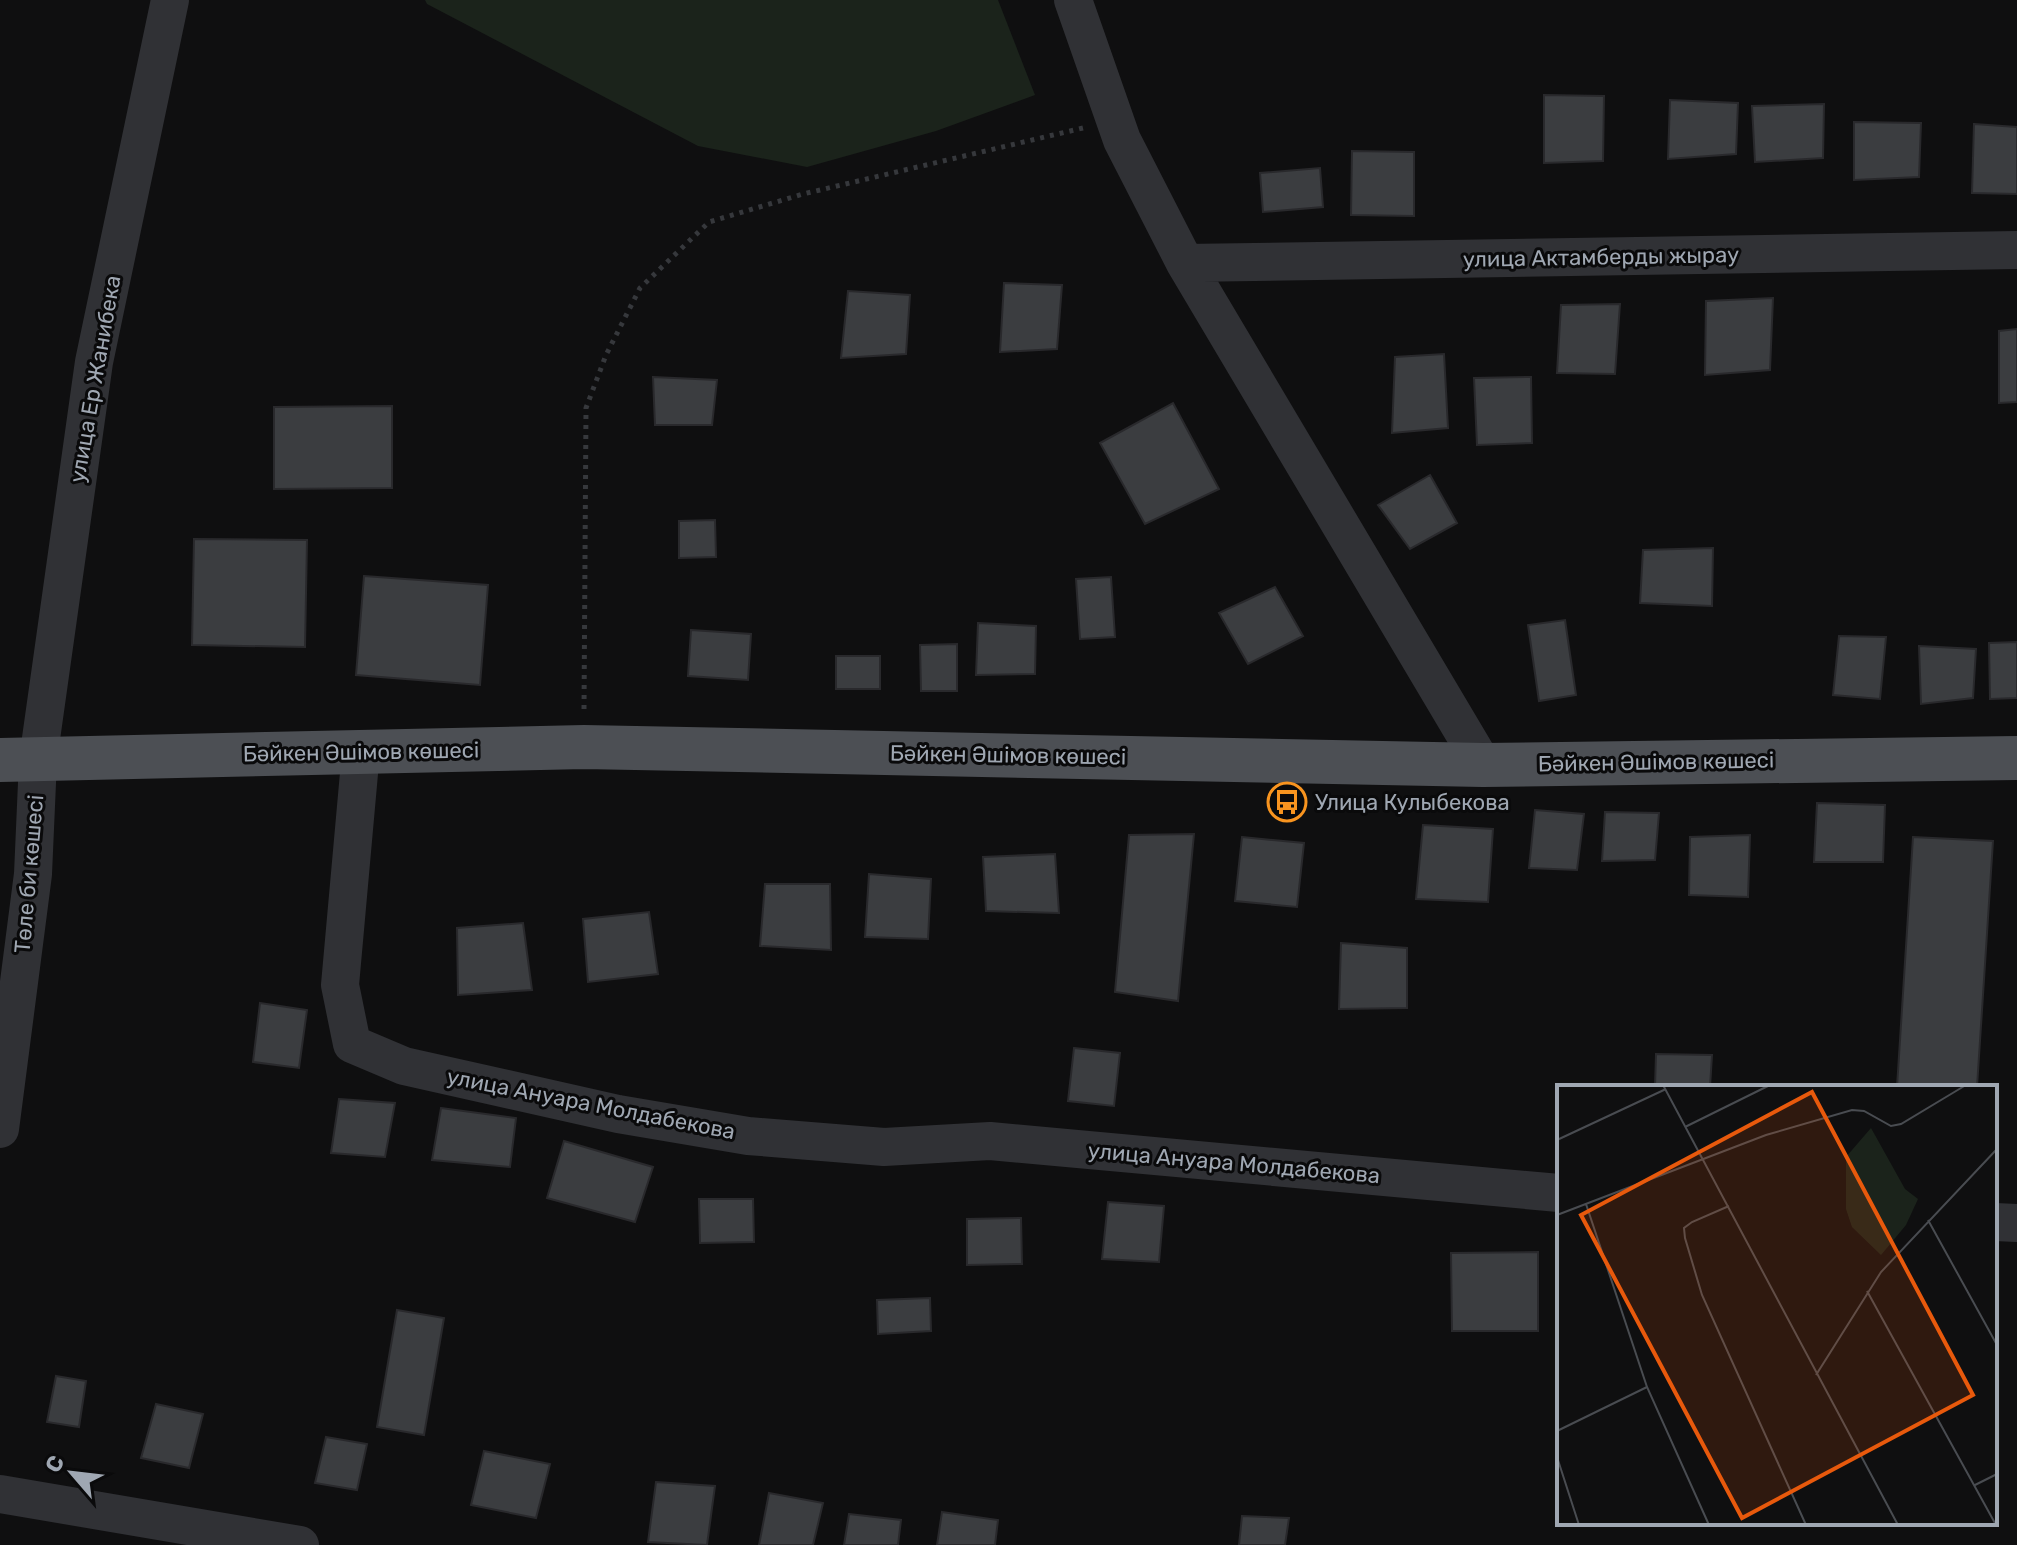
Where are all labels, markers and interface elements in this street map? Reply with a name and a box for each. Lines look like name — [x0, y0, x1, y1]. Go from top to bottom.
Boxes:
street label: улица Актамберды жырау — [1463, 241, 1739, 273]
street label: улица Ер Жанибека — [63, 273, 127, 485]
street label: Бәйкен Әшімов көшесі — [243, 736, 479, 768]
street label: Бәйкен Әшімов көшесі — [890, 739, 1126, 771]
street label: Бәйкен Әшімов көшесі — [1538, 746, 1774, 778]
bus stop icon: Улица Кулыбекова — [1266, 781, 1308, 823]
place label: Улица Кулыбекова — [1315, 789, 1510, 816]
street label: Төле би көшесі — [9, 794, 49, 954]
street label: улица Ануара Молдабекова — [445, 1063, 737, 1145]
inset map — [1557, 1085, 1997, 1525]
street label: улица Ануара Молдабекова — [1087, 1137, 1381, 1189]
north arrow — [32, 1433, 112, 1513]
text: С — [39, 1451, 70, 1477]

